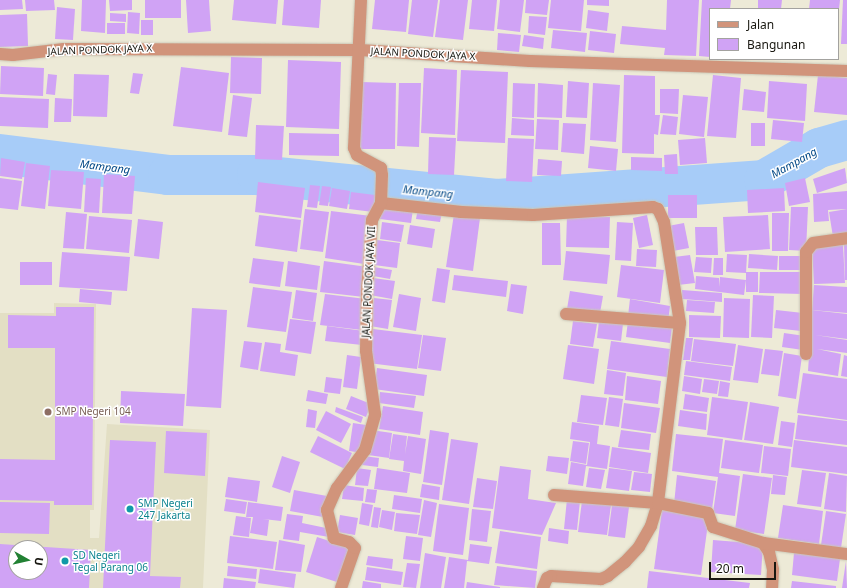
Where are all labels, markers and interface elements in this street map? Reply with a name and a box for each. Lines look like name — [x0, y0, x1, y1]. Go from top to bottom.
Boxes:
legend — [709, 8, 839, 60]
text: Jalan — [747, 16, 774, 33]
text: Bangunan — [747, 36, 805, 53]
street label: JALAN PONDOK JAYA X — [47, 42, 153, 58]
street label: JALAN PONDOK JAYA X — [370, 45, 476, 63]
water label: Mampang — [769, 145, 819, 181]
water label: Mampang — [79, 157, 131, 177]
water label: Mampang — [402, 183, 454, 201]
street label: JALAN PONDOK JAYA VII — [360, 226, 378, 338]
place label: SMP Negeri 104 — [56, 406, 131, 418]
marker: SMP Negeri 104 — [43, 407, 53, 417]
place label: SMP Negeri 247 Jakarta — [138, 497, 193, 520]
marker: SMP Negeri 247 Jakarta — [125, 504, 135, 514]
north arrow — [8, 540, 48, 580]
place label: SD Negeri Tegal Parang 06 — [73, 549, 148, 572]
scale bar — [711, 554, 778, 580]
text: U — [31, 556, 47, 567]
marker: SD Negeri Tegal Parang 06 — [60, 556, 70, 566]
text: 20 m — [716, 560, 744, 577]

